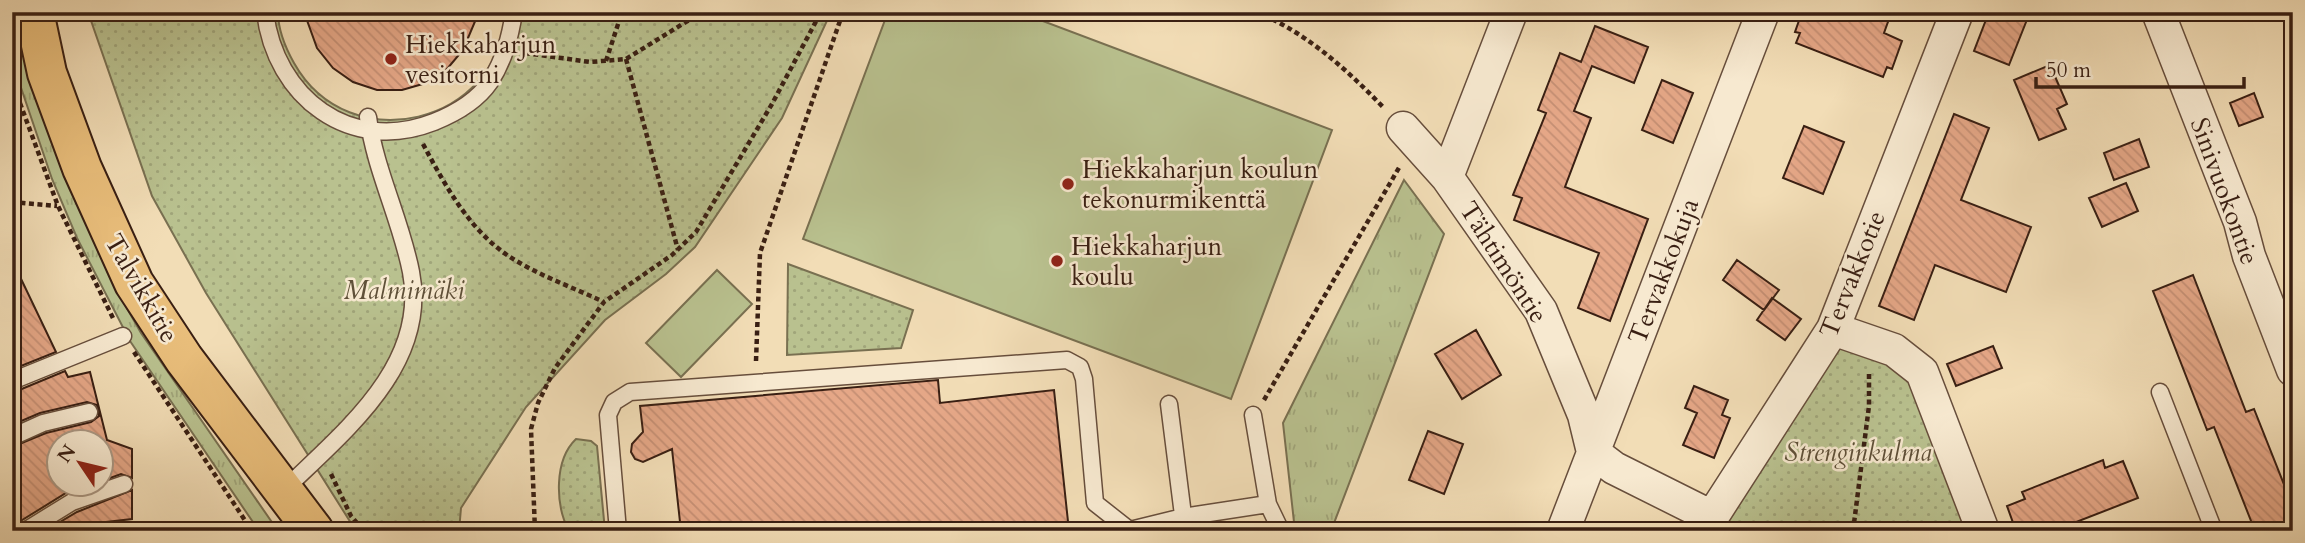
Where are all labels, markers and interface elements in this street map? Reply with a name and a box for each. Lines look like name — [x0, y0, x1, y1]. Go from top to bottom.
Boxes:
place label: Hiekkaharjun vesitorni — [405, 27, 557, 92]
scale bar — [2036, 46, 2244, 90]
marker: Hiekkaharjun vesitorni — [383, 51, 399, 67]
text: 50 m — [2046, 56, 2091, 85]
street label: Sinivuokontie — [2182, 113, 2267, 270]
place label: Hiekkaharjun koulun tekonurmikenttä — [1082, 152, 1318, 217]
marker: Hiekkaharjun koulun tekonurmikenttä — [1060, 176, 1076, 192]
street label: Tervakkokuja — [1620, 193, 1707, 349]
street label: Tähtimöntie — [1451, 195, 1556, 330]
street label: Tervakkotie — [1811, 206, 1894, 343]
street label: Talvikkitie — [96, 228, 187, 349]
place label: Hiekkaharjun koulu — [1071, 229, 1223, 294]
marker: Hiekkaharjun koulu — [1049, 253, 1065, 269]
park label: Malmimäki — [344, 273, 465, 308]
north arrow — [46, 428, 116, 498]
park label: Strenginkulma — [1784, 435, 1932, 470]
text: N — [52, 439, 83, 468]

